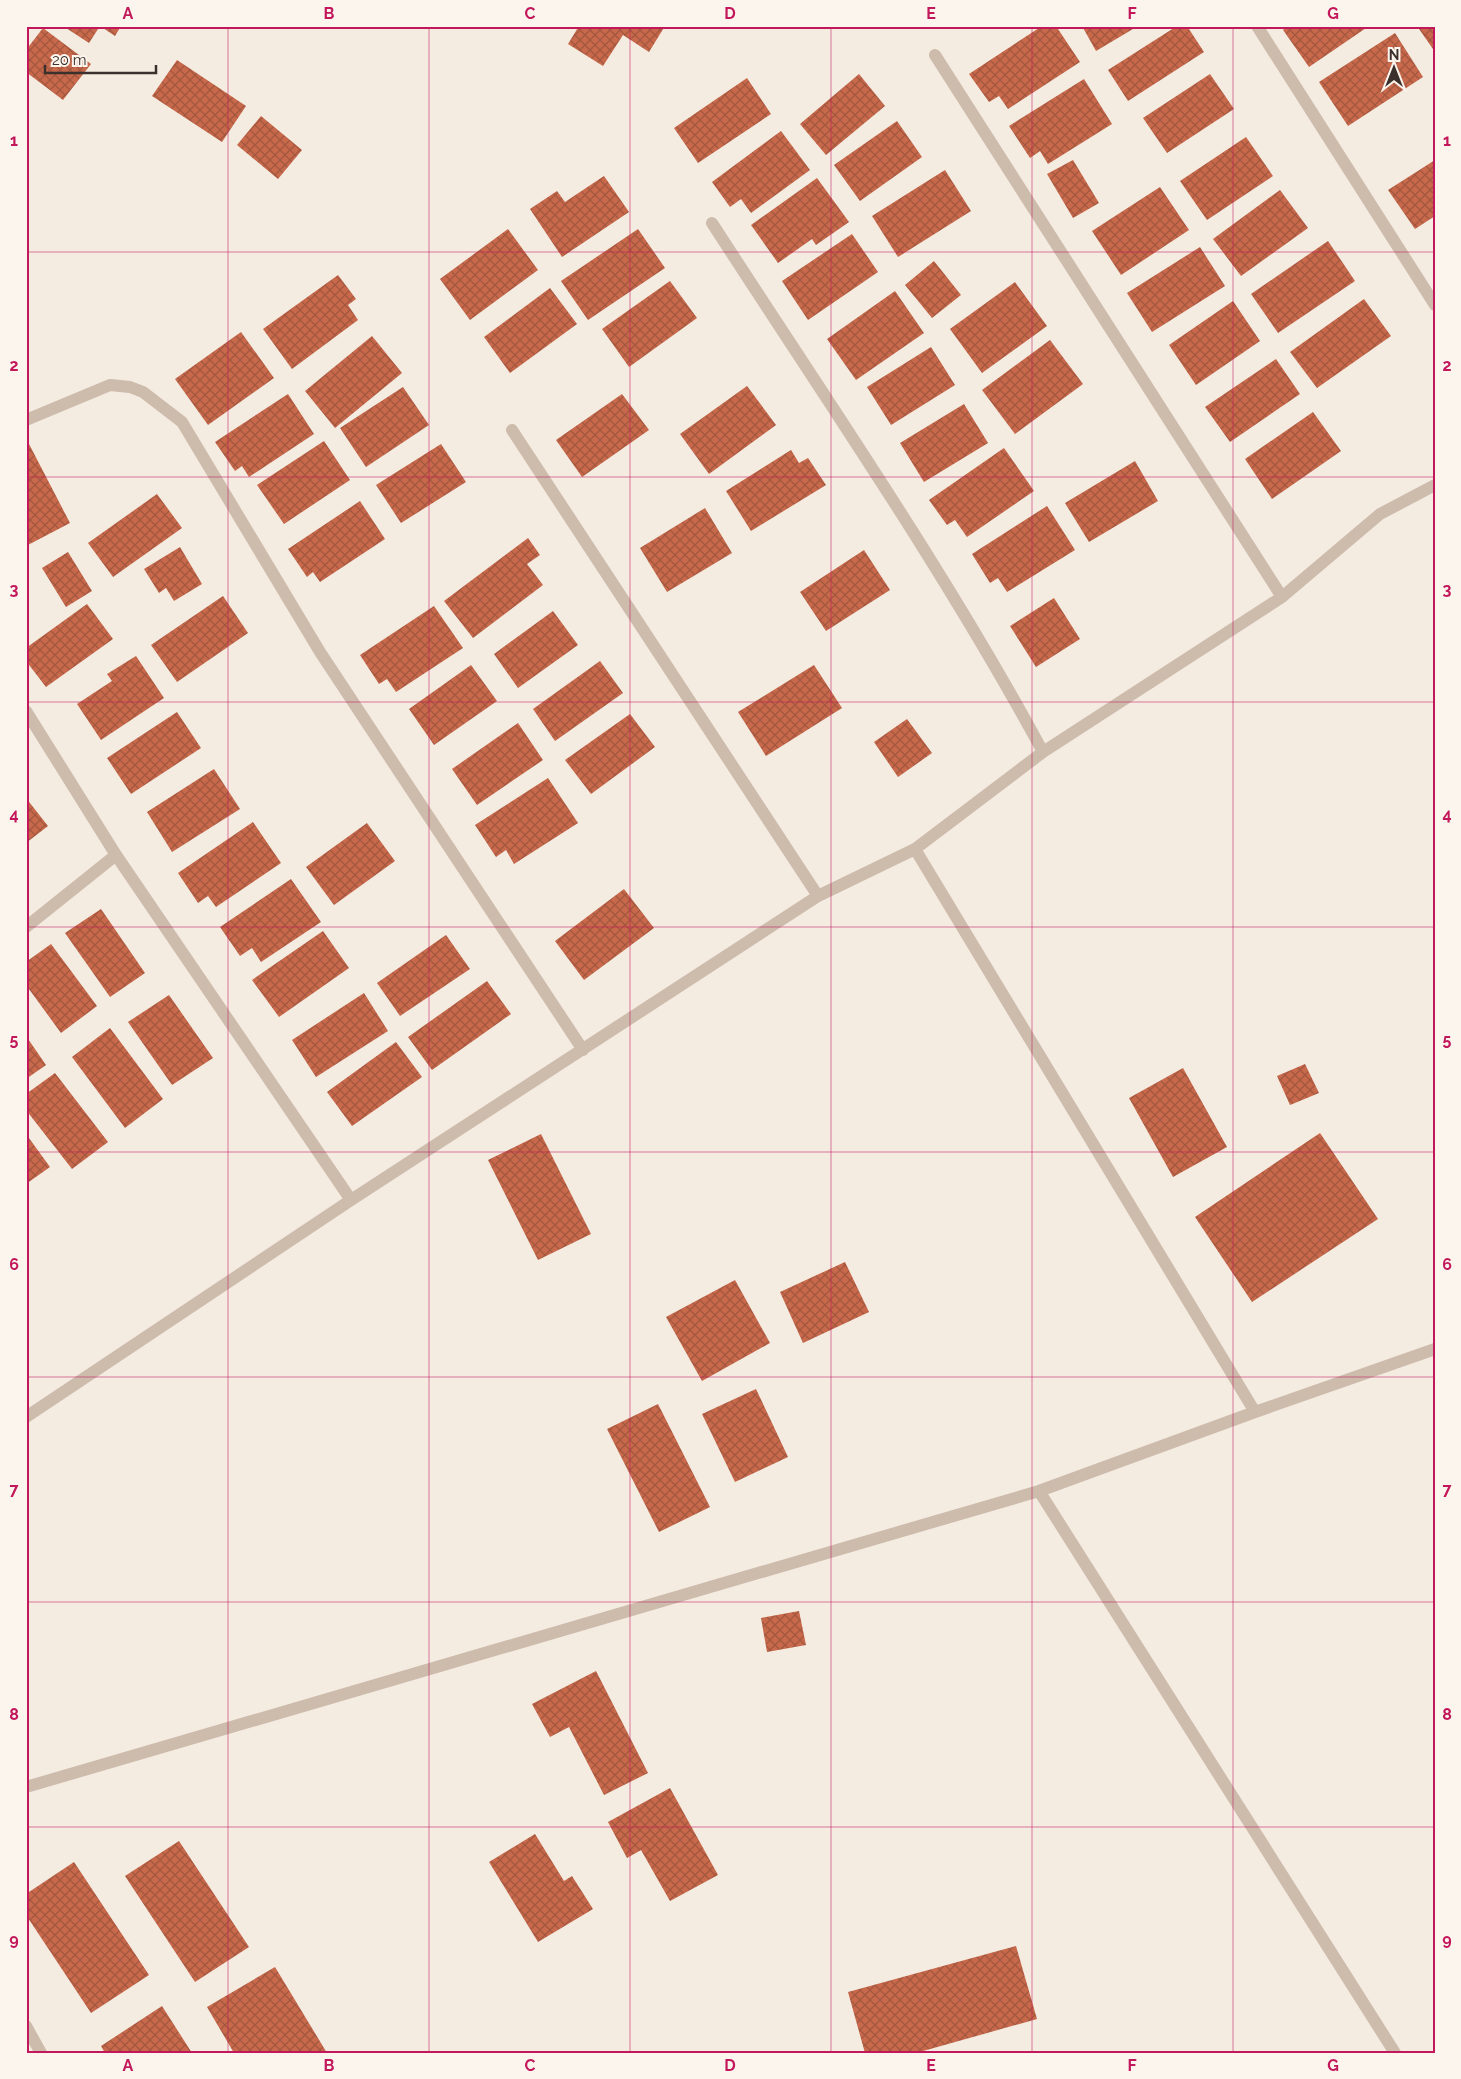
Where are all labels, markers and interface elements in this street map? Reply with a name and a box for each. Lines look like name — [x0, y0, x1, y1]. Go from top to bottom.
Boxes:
text: A — [123, 4, 134, 23]
text: B — [324, 4, 335, 23]
text: C — [525, 4, 536, 23]
text: D — [724, 4, 736, 23]
text: E — [926, 4, 936, 23]
text: F — [1127, 4, 1137, 23]
text: G — [1327, 4, 1339, 23]
scale bar — [45, 42, 156, 74]
north arrow — [1368, 42, 1418, 92]
text: N — [1389, 47, 1399, 63]
text: 20 m — [52, 51, 87, 69]
text: 1 — [10, 131, 18, 150]
text: 1 — [1443, 131, 1451, 150]
text: 2 — [9, 356, 19, 375]
text: 2 — [1442, 356, 1452, 375]
text: 3 — [10, 580, 19, 599]
text: 3 — [1443, 580, 1452, 599]
text: 4 — [9, 805, 19, 824]
text: 4 — [1442, 805, 1452, 824]
text: 5 — [10, 1030, 19, 1049]
text: 5 — [1443, 1030, 1452, 1049]
text: 6 — [9, 1255, 19, 1274]
text: 6 — [1442, 1255, 1452, 1274]
text: 7 — [10, 1480, 19, 1499]
text: 7 — [1443, 1480, 1452, 1499]
text: 8 — [9, 1705, 19, 1724]
text: 8 — [1442, 1705, 1452, 1724]
text: 9 — [9, 1930, 19, 1949]
text: 9 — [1442, 1930, 1452, 1949]
text: A — [123, 2056, 134, 2075]
text: B — [324, 2056, 335, 2075]
text: C — [525, 2056, 536, 2075]
text: D — [724, 2056, 736, 2075]
text: E — [926, 2056, 936, 2075]
text: F — [1127, 2056, 1137, 2075]
text: G — [1327, 2056, 1339, 2075]

